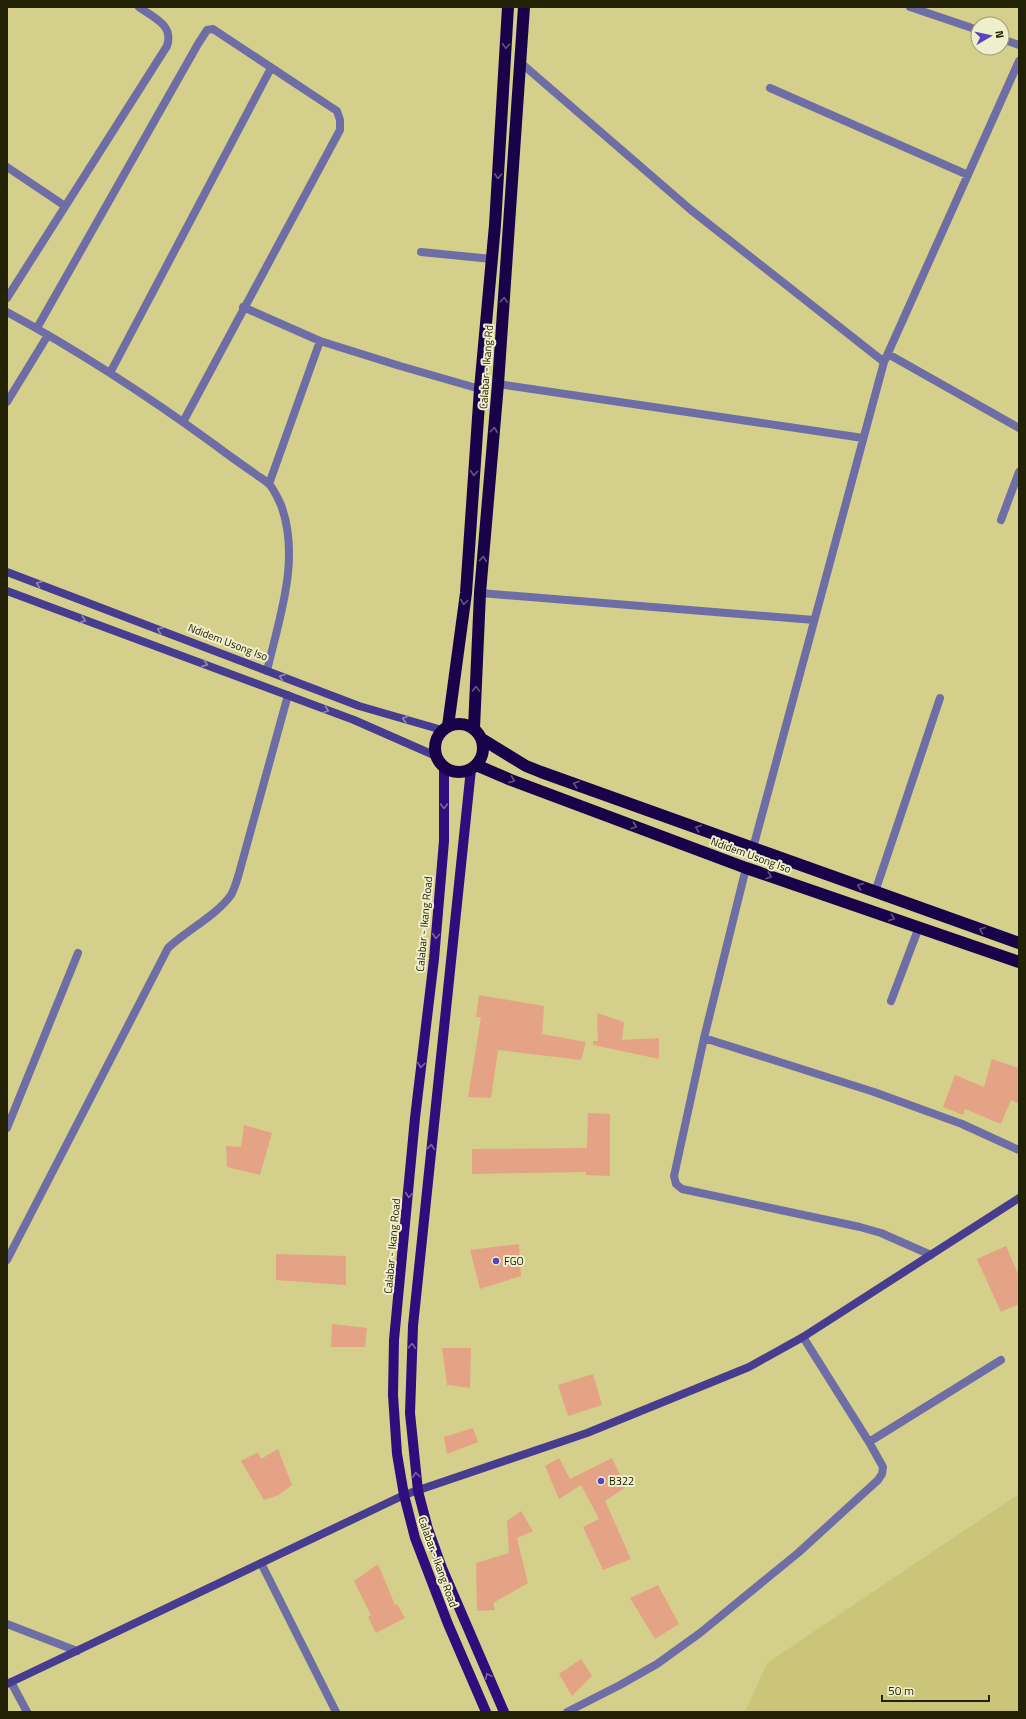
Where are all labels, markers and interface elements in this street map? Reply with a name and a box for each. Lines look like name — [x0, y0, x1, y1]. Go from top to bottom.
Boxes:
north arrow — [970, 16, 1010, 56]
text: N — [991, 29, 1008, 39]
one-way arrow — [502, 43, 510, 49]
one-way arrow — [494, 173, 503, 179]
one-way arrow — [499, 297, 508, 303]
street label: Calabar - Ikang Rd — [475, 324, 497, 410]
one-way arrow — [489, 427, 498, 433]
one-way arrow — [470, 470, 479, 476]
one-way arrow — [478, 556, 487, 562]
one-way arrow — [35, 581, 42, 589]
one-way arrow — [460, 599, 469, 605]
one-way arrow — [79, 615, 86, 623]
street label: Ndidem Usong Iso — [186, 619, 270, 665]
one-way arrow — [157, 626, 164, 634]
one-way arrow — [201, 660, 208, 668]
one-way arrow — [278, 673, 285, 681]
one-way arrow — [471, 686, 480, 692]
one-way arrow — [323, 706, 330, 714]
one-way arrow — [401, 715, 408, 724]
one-way arrow — [509, 776, 516, 784]
one-way arrow — [572, 781, 579, 789]
one-way arrow — [440, 803, 448, 809]
one-way arrow — [631, 822, 638, 830]
one-way arrow — [694, 825, 701, 833]
street label: Ndidem Usong Iso — [709, 833, 793, 877]
one-way arrow — [766, 871, 773, 880]
street label: Calabar - Ikang Road — [412, 876, 436, 972]
one-way arrow — [856, 883, 863, 891]
one-way arrow — [889, 913, 896, 922]
one-way arrow — [979, 927, 986, 935]
one-way arrow — [431, 933, 440, 939]
one-way arrow — [417, 1062, 426, 1068]
one-way arrow — [427, 1144, 436, 1150]
one-way arrow — [404, 1192, 413, 1198]
street label: Calabar - Ikang Road — [380, 1198, 404, 1294]
place label: FGO — [504, 1253, 524, 1269]
marker: FGO — [491, 1256, 501, 1266]
one-way arrow — [407, 1343, 416, 1349]
one-way arrow — [412, 1472, 421, 1478]
place label: B322 — [609, 1473, 634, 1489]
marker: B322 — [596, 1476, 606, 1486]
street label: Calabar - Ikang Road — [414, 1514, 462, 1610]
one-way arrow — [485, 1673, 493, 1681]
scale bar — [882, 1677, 989, 1703]
text: 50 m — [888, 1681, 914, 1700]

